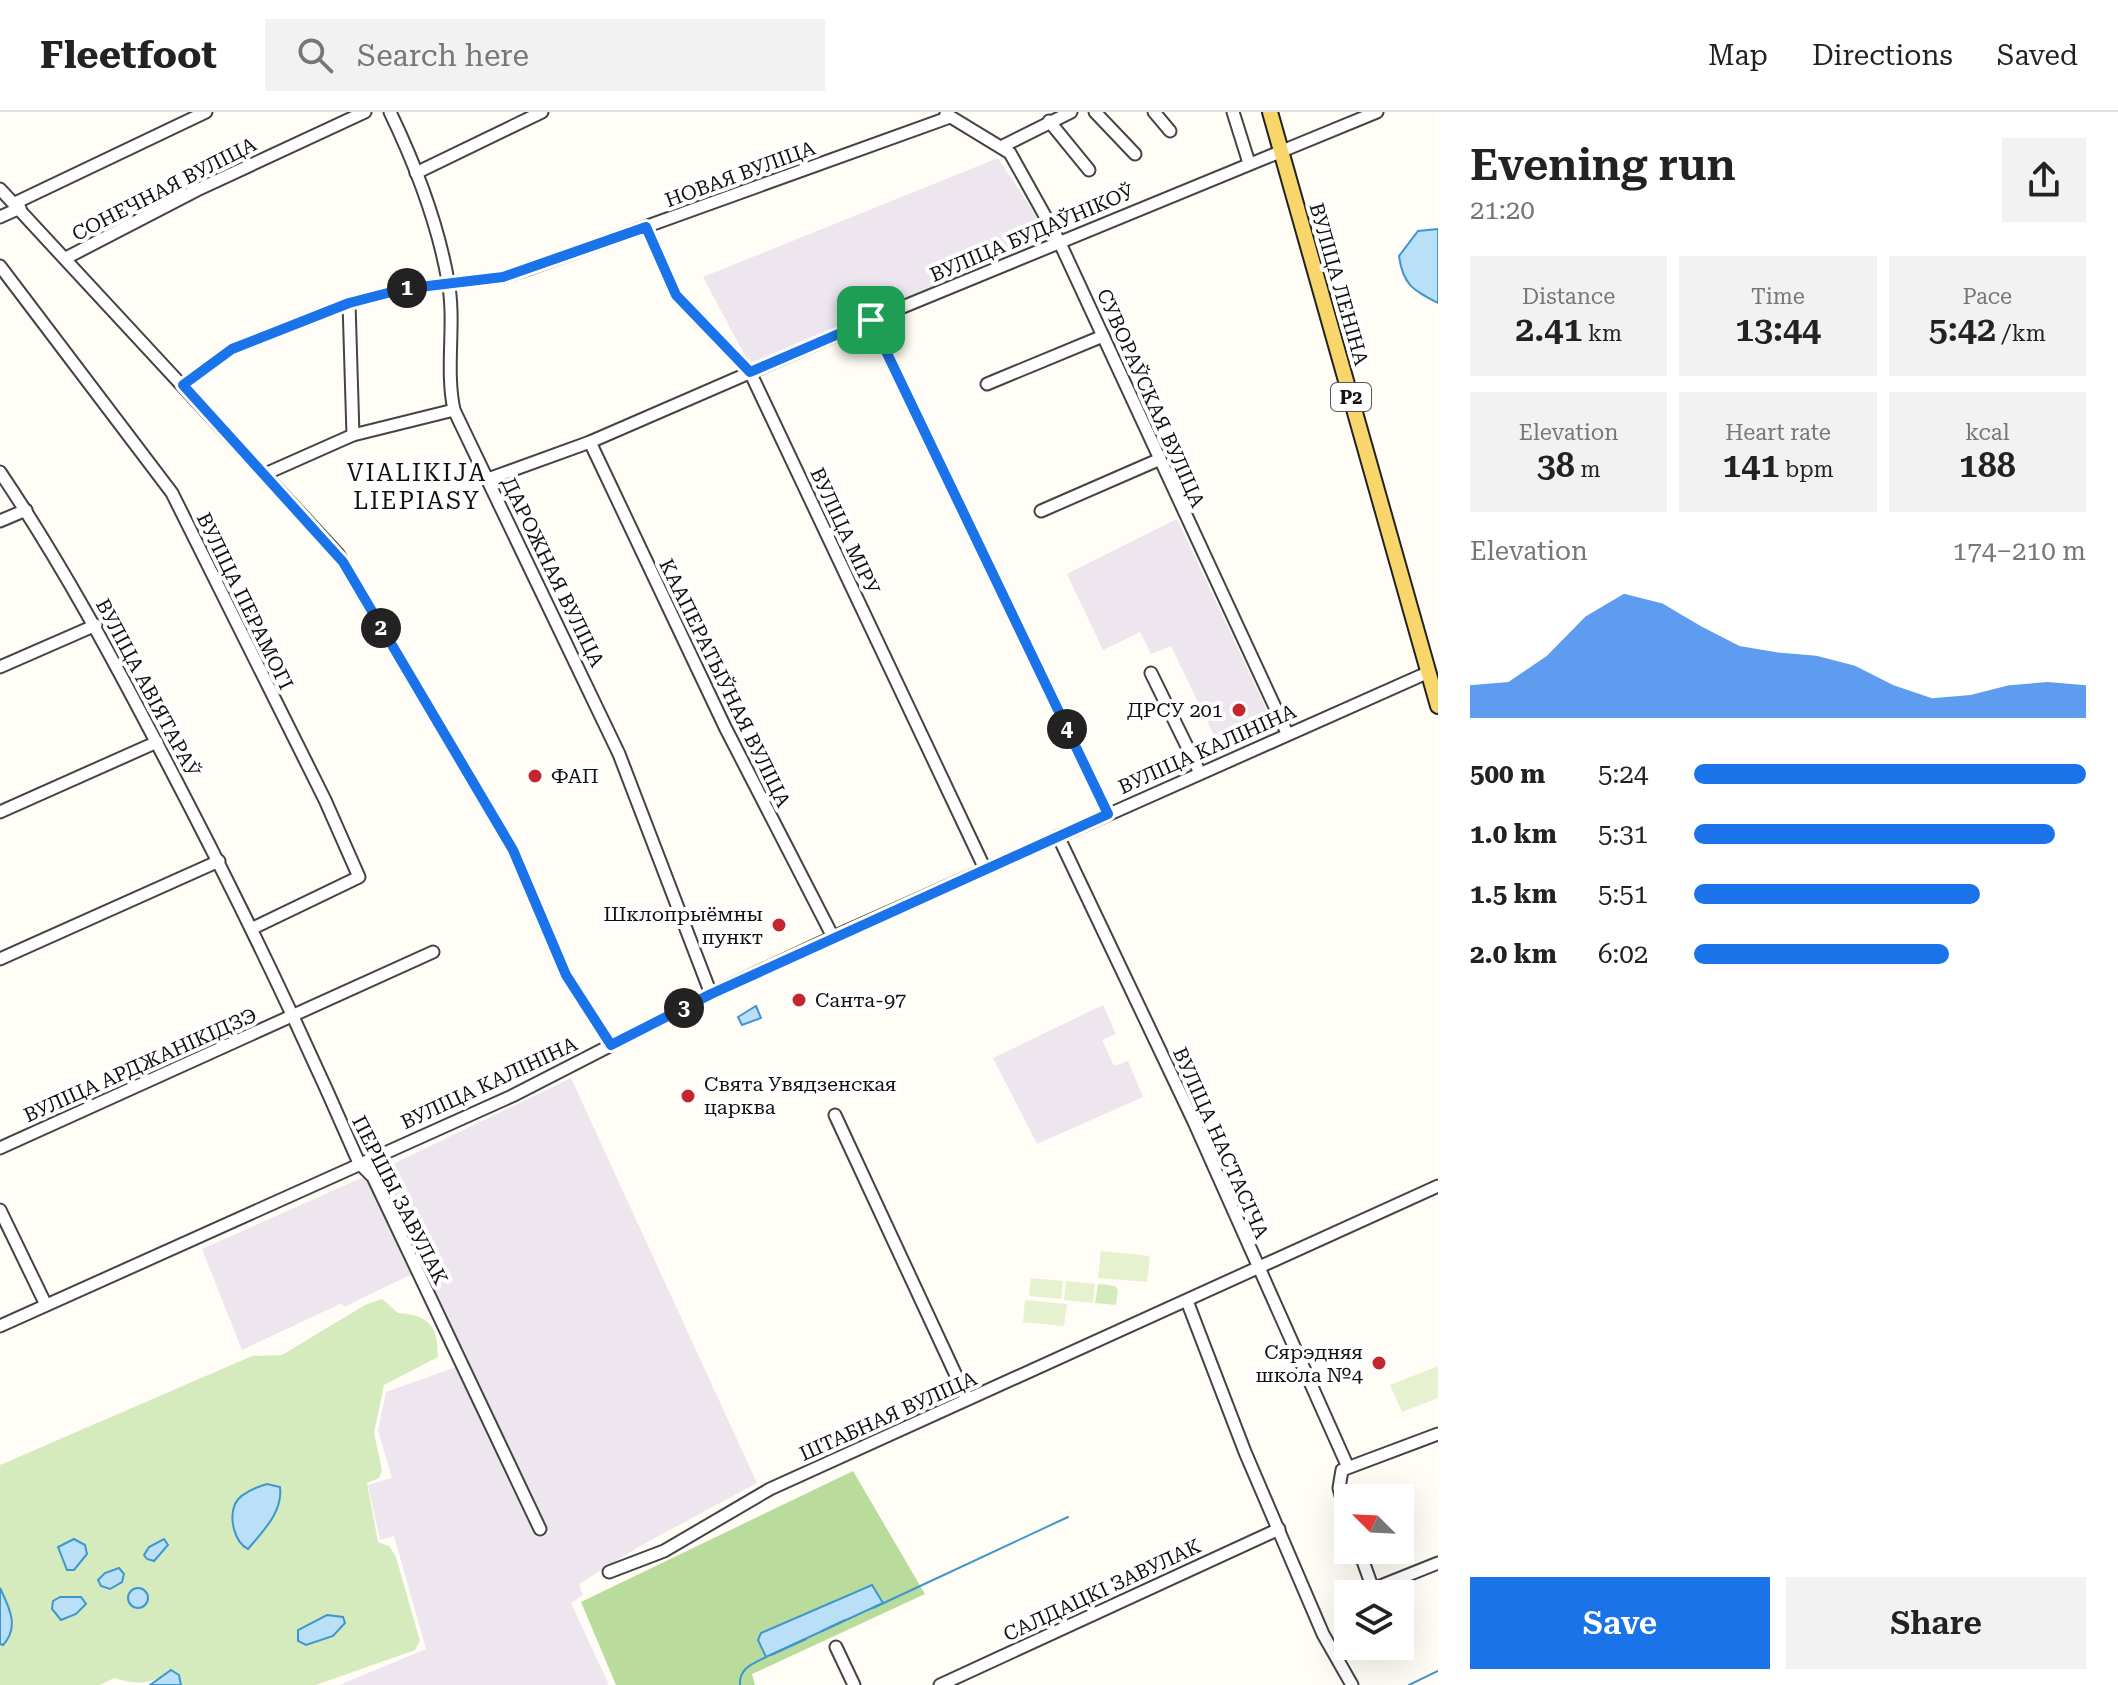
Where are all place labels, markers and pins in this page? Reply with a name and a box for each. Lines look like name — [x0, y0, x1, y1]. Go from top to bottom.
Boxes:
pin: 1 — [387, 268, 427, 308]
pin — [837, 286, 905, 354]
pin: 2 — [361, 608, 401, 648]
place label: ДРСУ 201 — [1127, 698, 1223, 722]
marker: ДРСУ 201 — [1230, 701, 1248, 719]
pin: 4 — [1047, 709, 1087, 749]
place label: ФАП — [551, 764, 599, 788]
marker: ФАП — [526, 767, 544, 785]
place label: Шклопрыёмны пункт — [603, 902, 763, 949]
marker: Шклопрыёмны пункт — [770, 916, 788, 934]
pin: 3 — [664, 988, 704, 1028]
place label: Санта-97 — [815, 988, 906, 1012]
marker: Санта-97 — [790, 991, 808, 1009]
place label: Свята Увядзенская царква — [704, 1072, 897, 1119]
marker: Свята Увядзенская царква — [679, 1087, 697, 1105]
place label: Сярэдняя школа №4 — [1255, 1340, 1364, 1387]
marker: Сярэдняя школа №4 — [1370, 1354, 1388, 1372]

